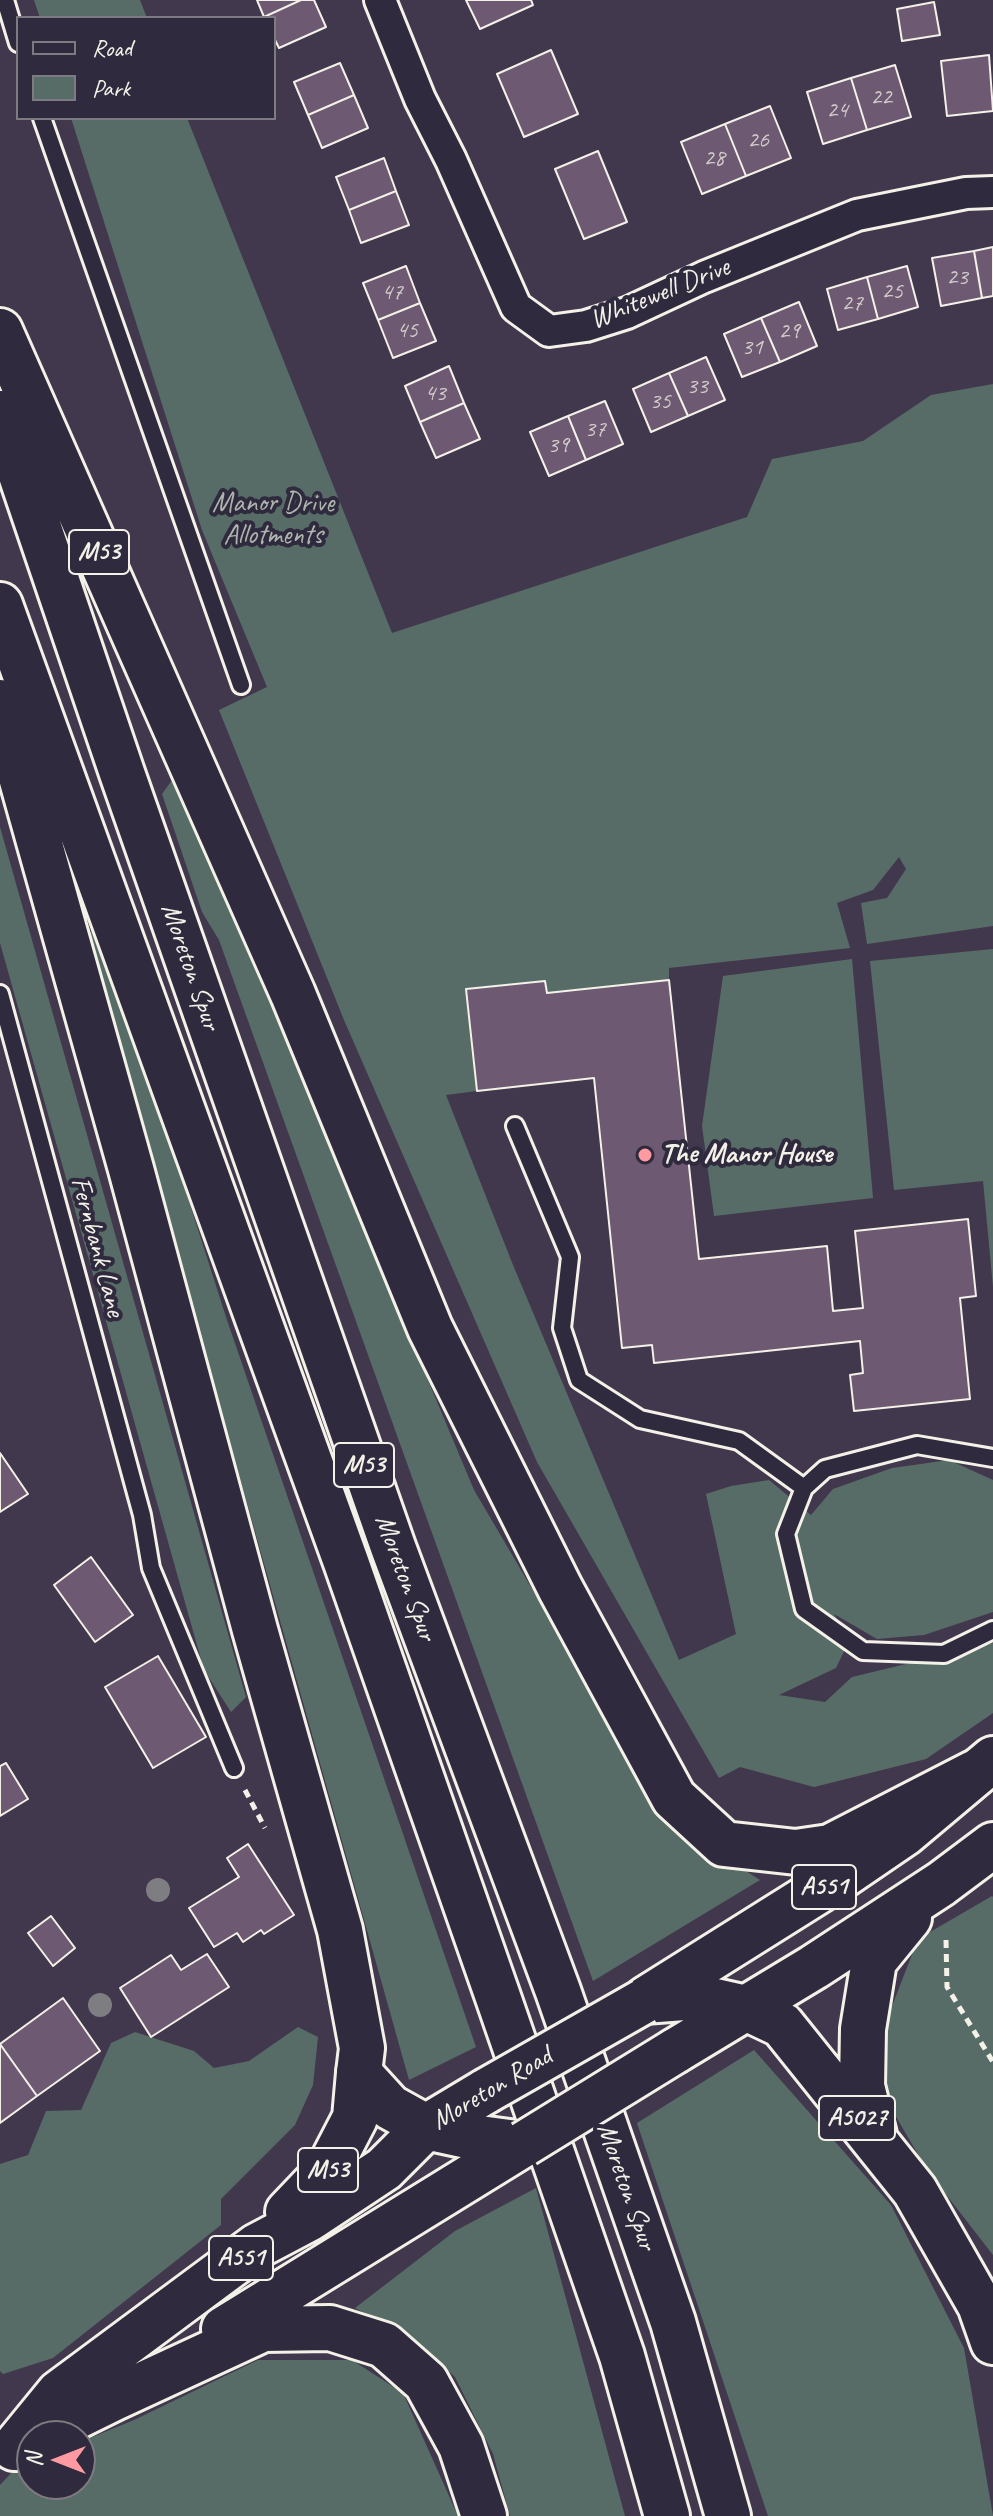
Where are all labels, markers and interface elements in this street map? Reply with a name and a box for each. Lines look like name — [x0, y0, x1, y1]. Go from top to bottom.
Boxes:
legend — [16, 16, 276, 120]
text: Road — [92, 33, 132, 63]
text: Park — [92, 73, 130, 103]
house number: 22 — [870, 84, 892, 112]
house number: 24 — [826, 97, 848, 125]
house number: 26 — [747, 127, 769, 155]
house number: 28 — [703, 145, 725, 173]
street label: Whitewell Drive — [585, 251, 735, 337]
house number: 23 — [946, 264, 968, 292]
house number: 25 — [881, 278, 903, 306]
house number: 47 — [381, 279, 403, 307]
house number: 27 — [841, 290, 863, 318]
house number: 45 — [396, 317, 418, 345]
house number: 29 — [778, 318, 800, 346]
house number: 31 — [741, 334, 763, 362]
house number: 33 — [686, 373, 708, 401]
house number: 43 — [424, 380, 446, 408]
house number: 35 — [649, 388, 671, 416]
house number: 37 — [584, 416, 606, 444]
house number: 39 — [547, 432, 569, 460]
park label: Manor Drive Allotments — [212, 487, 334, 553]
road number: M53 — [69, 530, 129, 574]
street label: Moreton Spur — [153, 899, 227, 1035]
place label: The Manor House — [661, 1138, 832, 1172]
marker: The Manor House — [636, 1146, 654, 1164]
street label: Fernbank Lane — [62, 1174, 132, 1320]
road number: M53 — [334, 1443, 394, 1487]
street label: Moreton Spur — [367, 1510, 443, 1646]
road number: A551 — [792, 1865, 856, 1909]
street label: Moreton Road — [426, 2040, 558, 2138]
road number: A5027 — [819, 2096, 895, 2140]
street label: Moreton Spur — [589, 2119, 663, 2255]
road number: M53 — [298, 2148, 358, 2192]
road number: A551 — [209, 2236, 273, 2280]
north arrow — [16, 2420, 96, 2500]
text: N — [20, 2453, 48, 2467]

